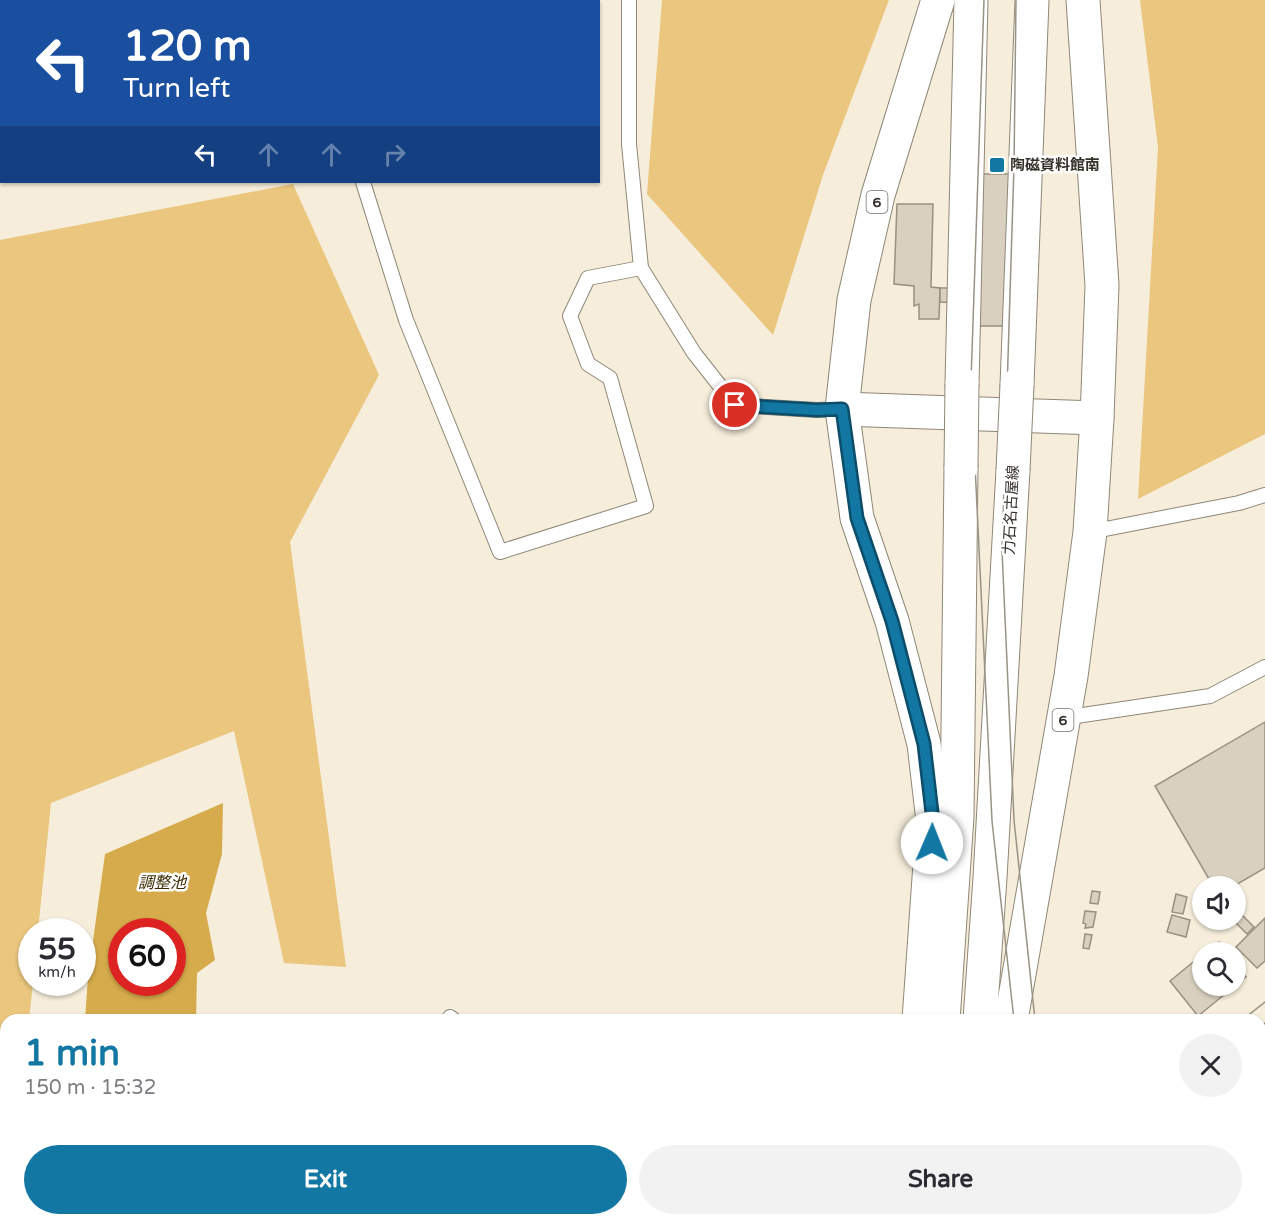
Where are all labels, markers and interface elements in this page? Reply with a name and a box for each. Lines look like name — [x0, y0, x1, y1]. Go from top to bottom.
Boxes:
text: 120 m — [123, 21, 252, 72]
icon: left — [24, 24, 102, 102]
text: Turn left — [123, 72, 230, 105]
icon: left — [189, 138, 222, 171]
icon: ahead — [252, 138, 285, 171]
icon: ahead — [315, 138, 348, 171]
icon: right — [378, 138, 411, 171]
marker: 陶磁資料館南 — [988, 156, 1006, 174]
place label: 陶磁資料館南 — [1010, 156, 1100, 174]
road number: 6 — [866, 191, 888, 213]
pin — [709, 379, 760, 430]
icon: arrive — [718, 388, 751, 421]
street label: 力石名古屋線 — [1000, 465, 1022, 555]
road number: 6 — [1052, 709, 1074, 731]
position arrow — [900, 811, 964, 875]
water label: 調整池 — [138, 873, 188, 893]
map controls — [1192, 876, 1246, 996]
button: sound — [1192, 876, 1246, 930]
speed limit sign: 60 — [108, 918, 186, 996]
text: 55 — [38, 931, 76, 968]
button: search — [1192, 942, 1246, 996]
text: km/h — [38, 963, 76, 981]
text: 1 min — [24, 1032, 120, 1075]
button: close — [1179, 1034, 1242, 1097]
text: 150 m · 15:32 — [24, 1076, 156, 1100]
button: Exit — [24, 1145, 627, 1214]
button: Share — [639, 1145, 1242, 1214]

